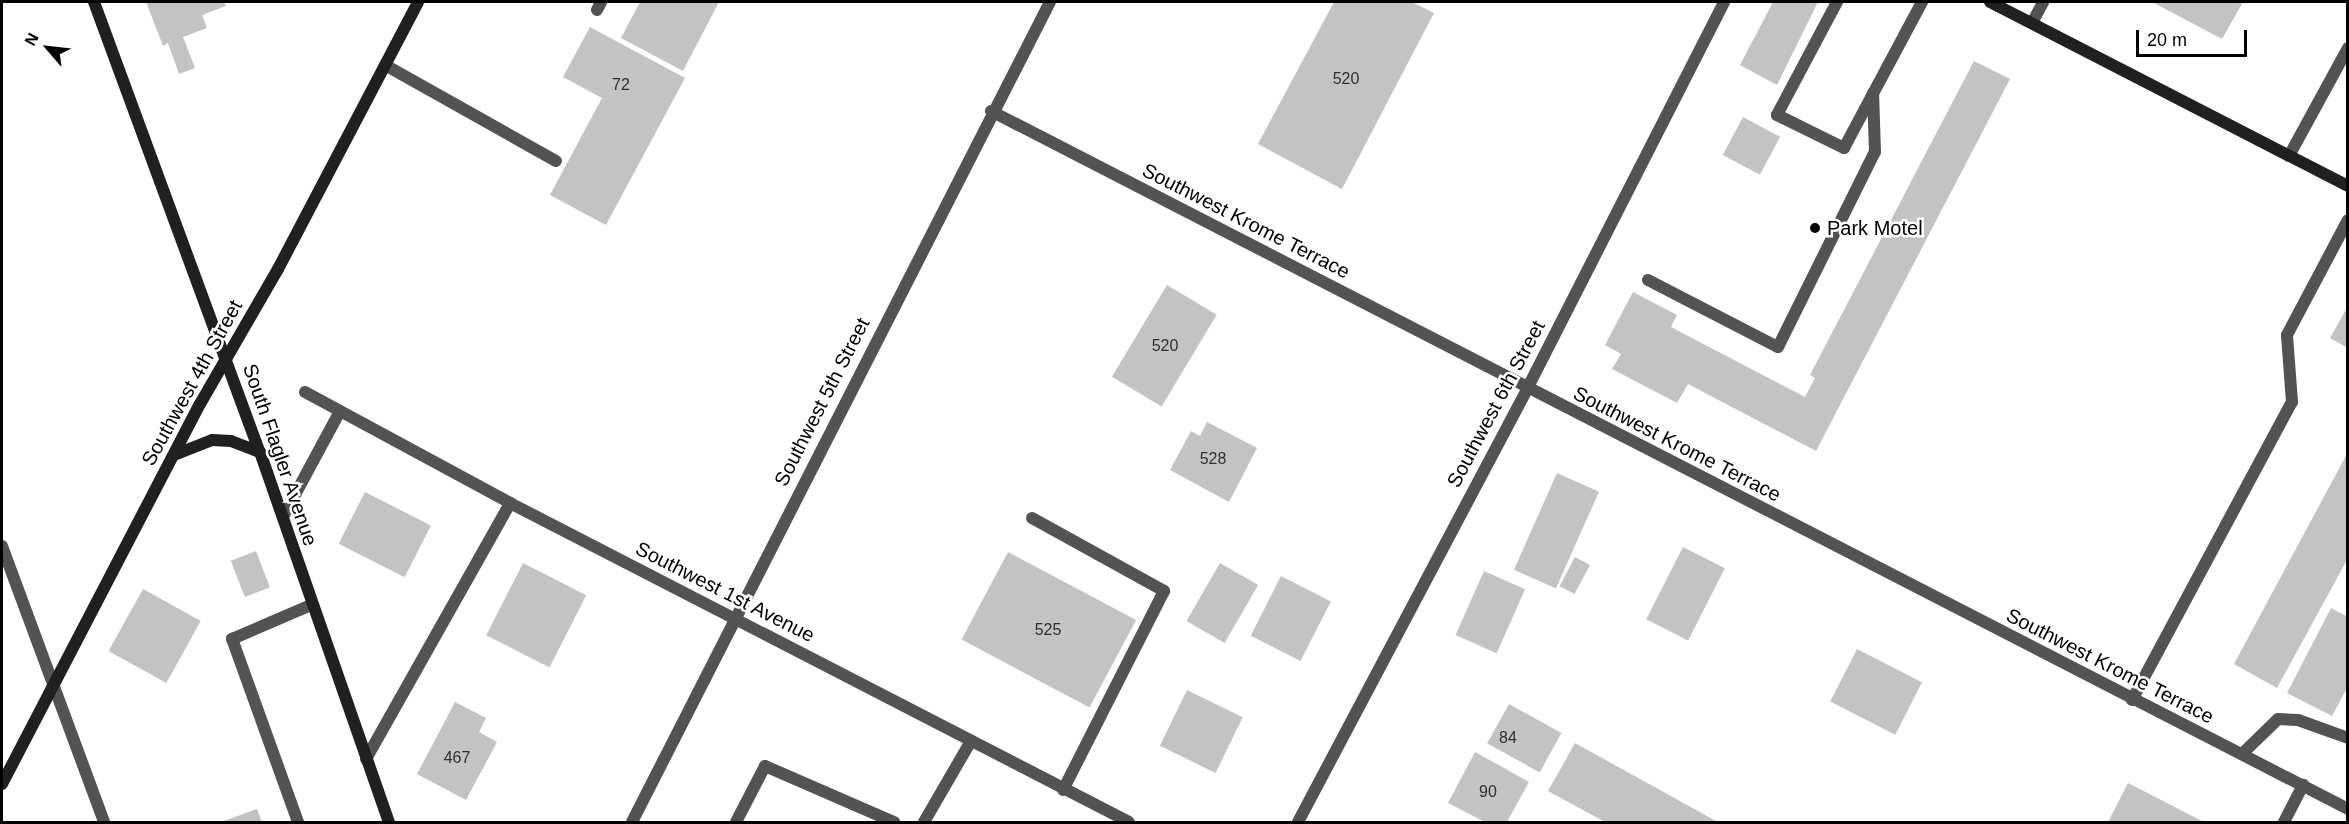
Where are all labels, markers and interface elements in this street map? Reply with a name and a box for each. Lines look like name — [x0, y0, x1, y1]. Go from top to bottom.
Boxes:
north arrow — [18, 18, 78, 78]
scale bar — [2139, 18, 2250, 56]
text: N — [21, 30, 42, 48]
text: 20 m — [2147, 30, 2187, 50]
house number: 520 — [1333, 69, 1359, 89]
house number: 72 — [612, 75, 630, 95]
street label: Southwest Krome Terrace — [1138, 158, 1354, 284]
place label: Park Motel — [1827, 216, 1923, 240]
marker: Park Motel — [1808, 221, 1822, 235]
street label: Southwest 4th Street — [136, 296, 248, 470]
street label: Southwest 5th Street — [769, 314, 875, 490]
street label: Southwest 6th Street — [1442, 316, 1550, 492]
house number: 520 — [1152, 336, 1178, 356]
street label: South Flagler Avenue — [237, 360, 323, 550]
street label: Southwest Krome Terrace — [1569, 381, 1785, 507]
house number: 528 — [1200, 449, 1226, 469]
street label: Southwest 1st Avenue — [631, 536, 819, 648]
street label: Southwest Krome Terrace — [2002, 603, 2218, 729]
house number: 525 — [1035, 620, 1061, 640]
house number: 84 — [1499, 728, 1517, 748]
house number: 467 — [444, 748, 470, 768]
house number: 90 — [1479, 782, 1497, 802]

